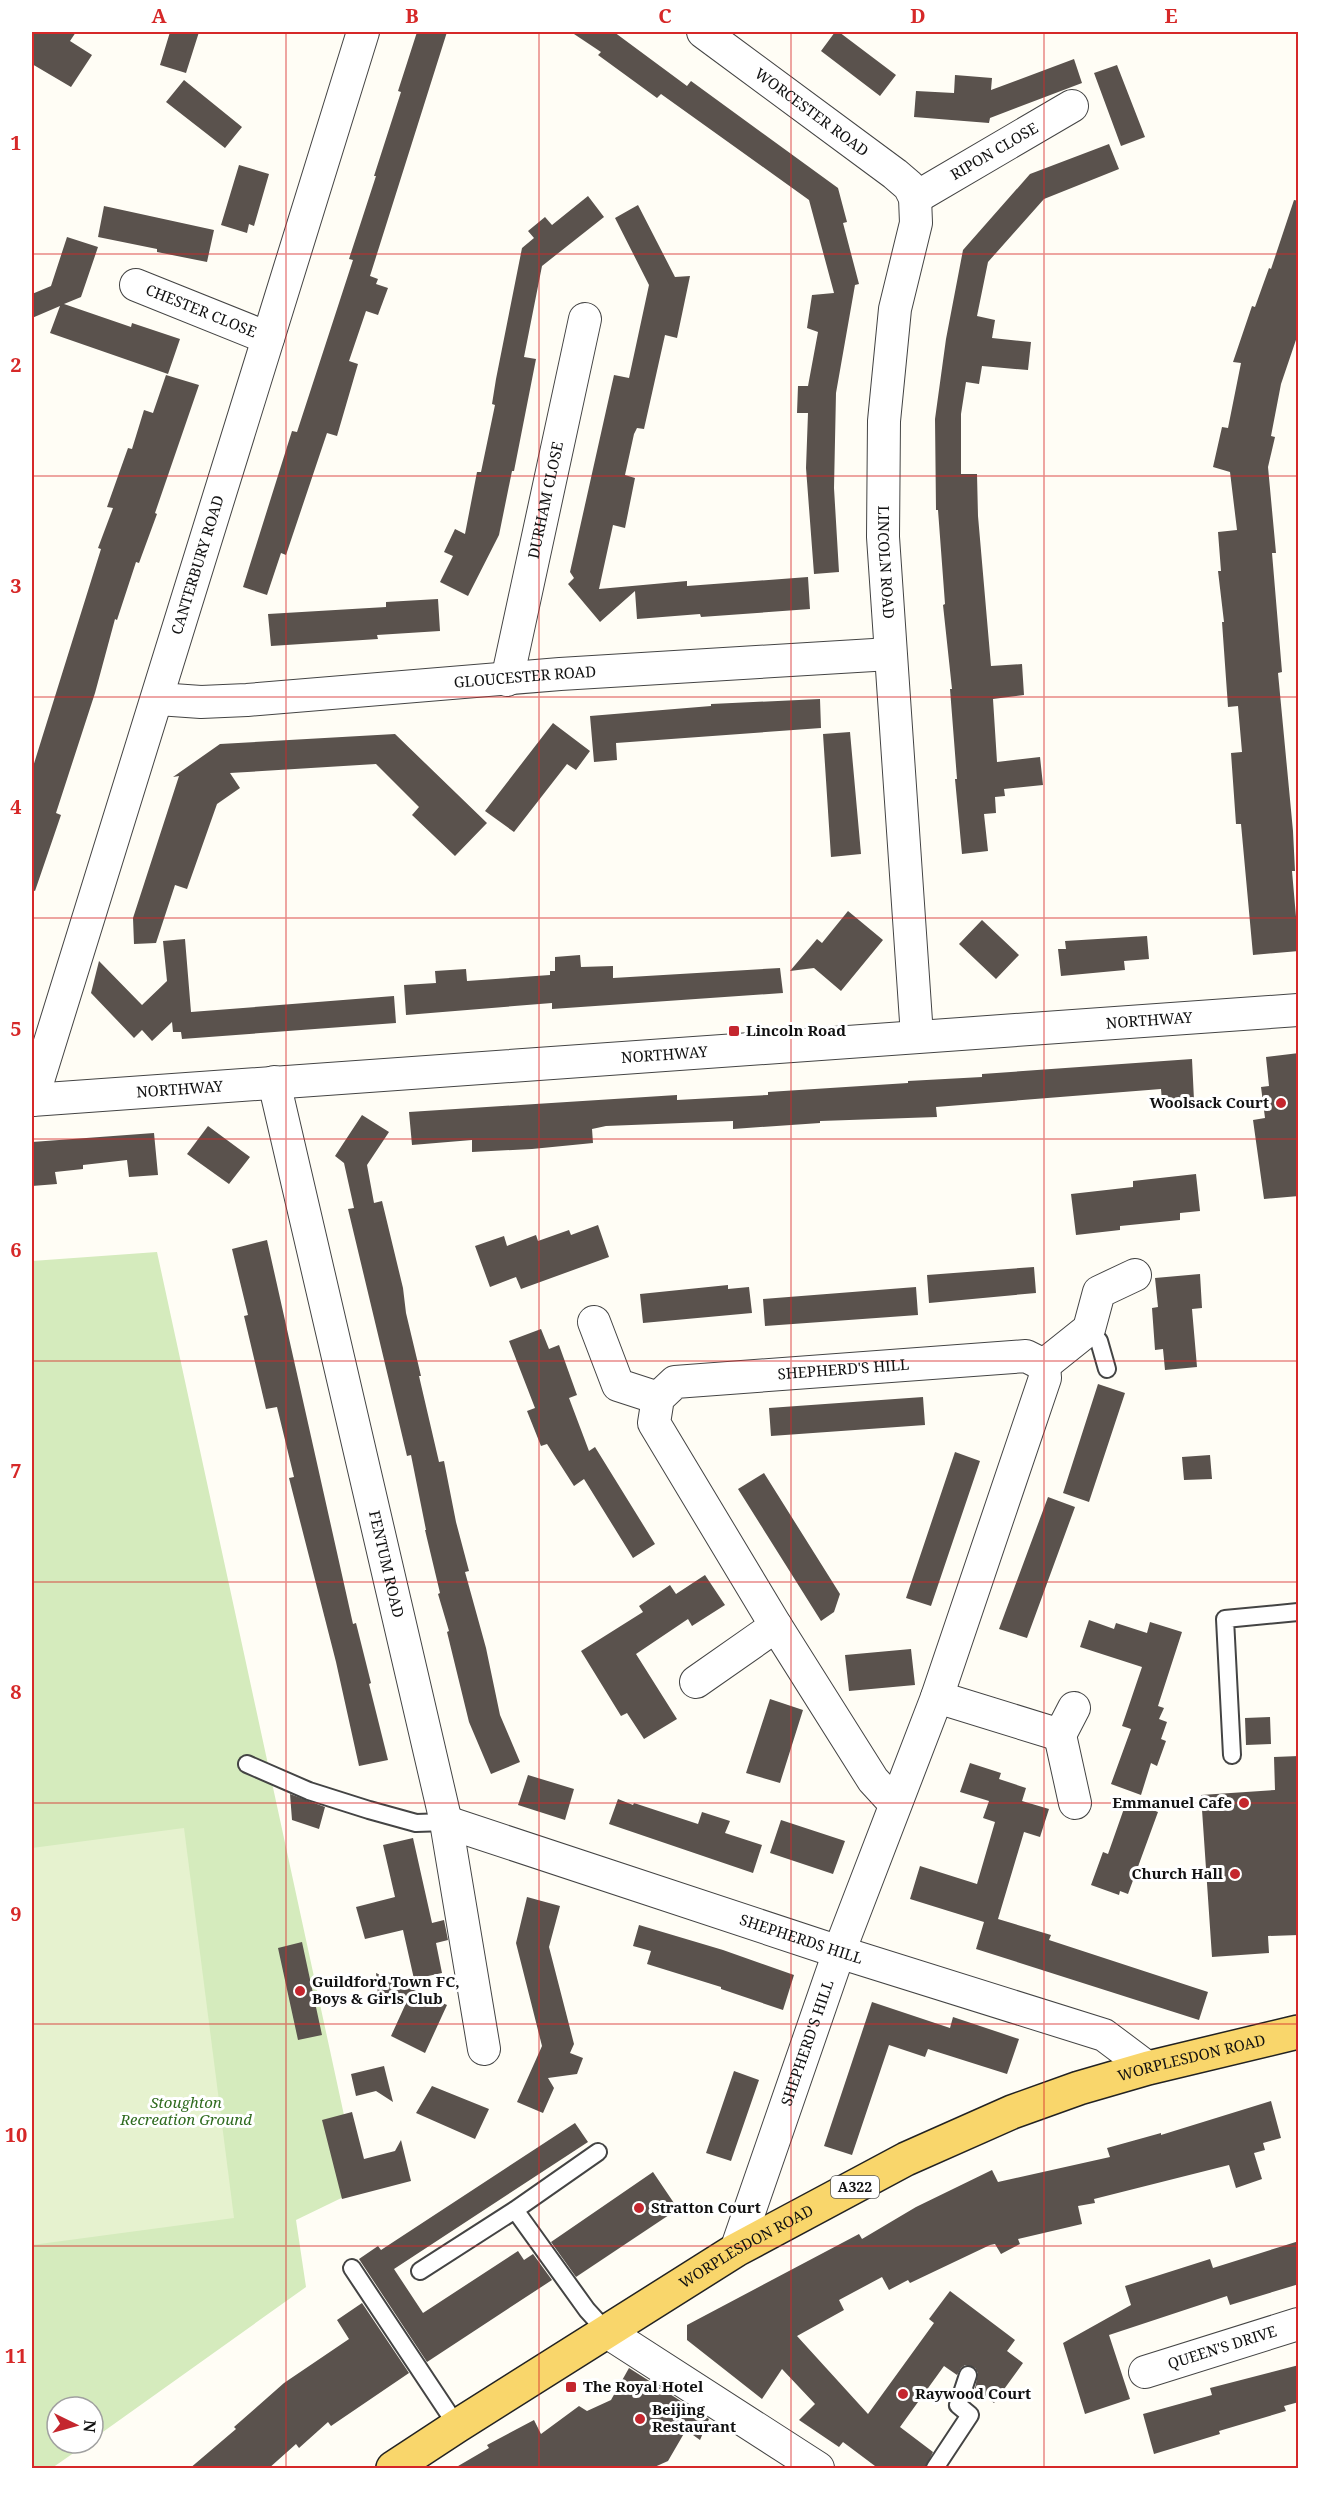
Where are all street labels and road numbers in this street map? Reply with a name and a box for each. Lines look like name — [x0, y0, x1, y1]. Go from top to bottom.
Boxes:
street label: WORCESTER ROAD — [751, 63, 873, 160]
street label: RIPON CLOSE — [946, 117, 1041, 184]
street label: CHESTER CLOSE — [143, 279, 260, 341]
street label: DURHAM CLOSE — [523, 440, 567, 560]
street label: CANTERBURY ROAD — [166, 493, 228, 637]
street label: LINCOLN ROAD — [874, 506, 900, 619]
street label: GLOUCESTER ROAD — [453, 661, 597, 692]
street label: NORTHWAY — [1105, 1006, 1194, 1033]
street label: NORTHWAY — [620, 1041, 709, 1067]
street label: NORTHWAY — [136, 1075, 224, 1102]
street label: SHEPHERD'S HILL — [777, 1354, 910, 1383]
street label: FENTUM ROAD — [365, 1508, 409, 1620]
street label: SHEPHERDS HILL — [737, 1909, 866, 1968]
street label: SHEPHERD'S HILL — [776, 1977, 838, 2108]
street label: WORPLESDON ROAD — [1115, 2029, 1267, 2085]
road number: A322 — [831, 2176, 879, 2198]
street label: WORPLESDON ROAD — [675, 2199, 816, 2292]
street label: QUEEN'S DRIVE — [1165, 2320, 1279, 2373]

